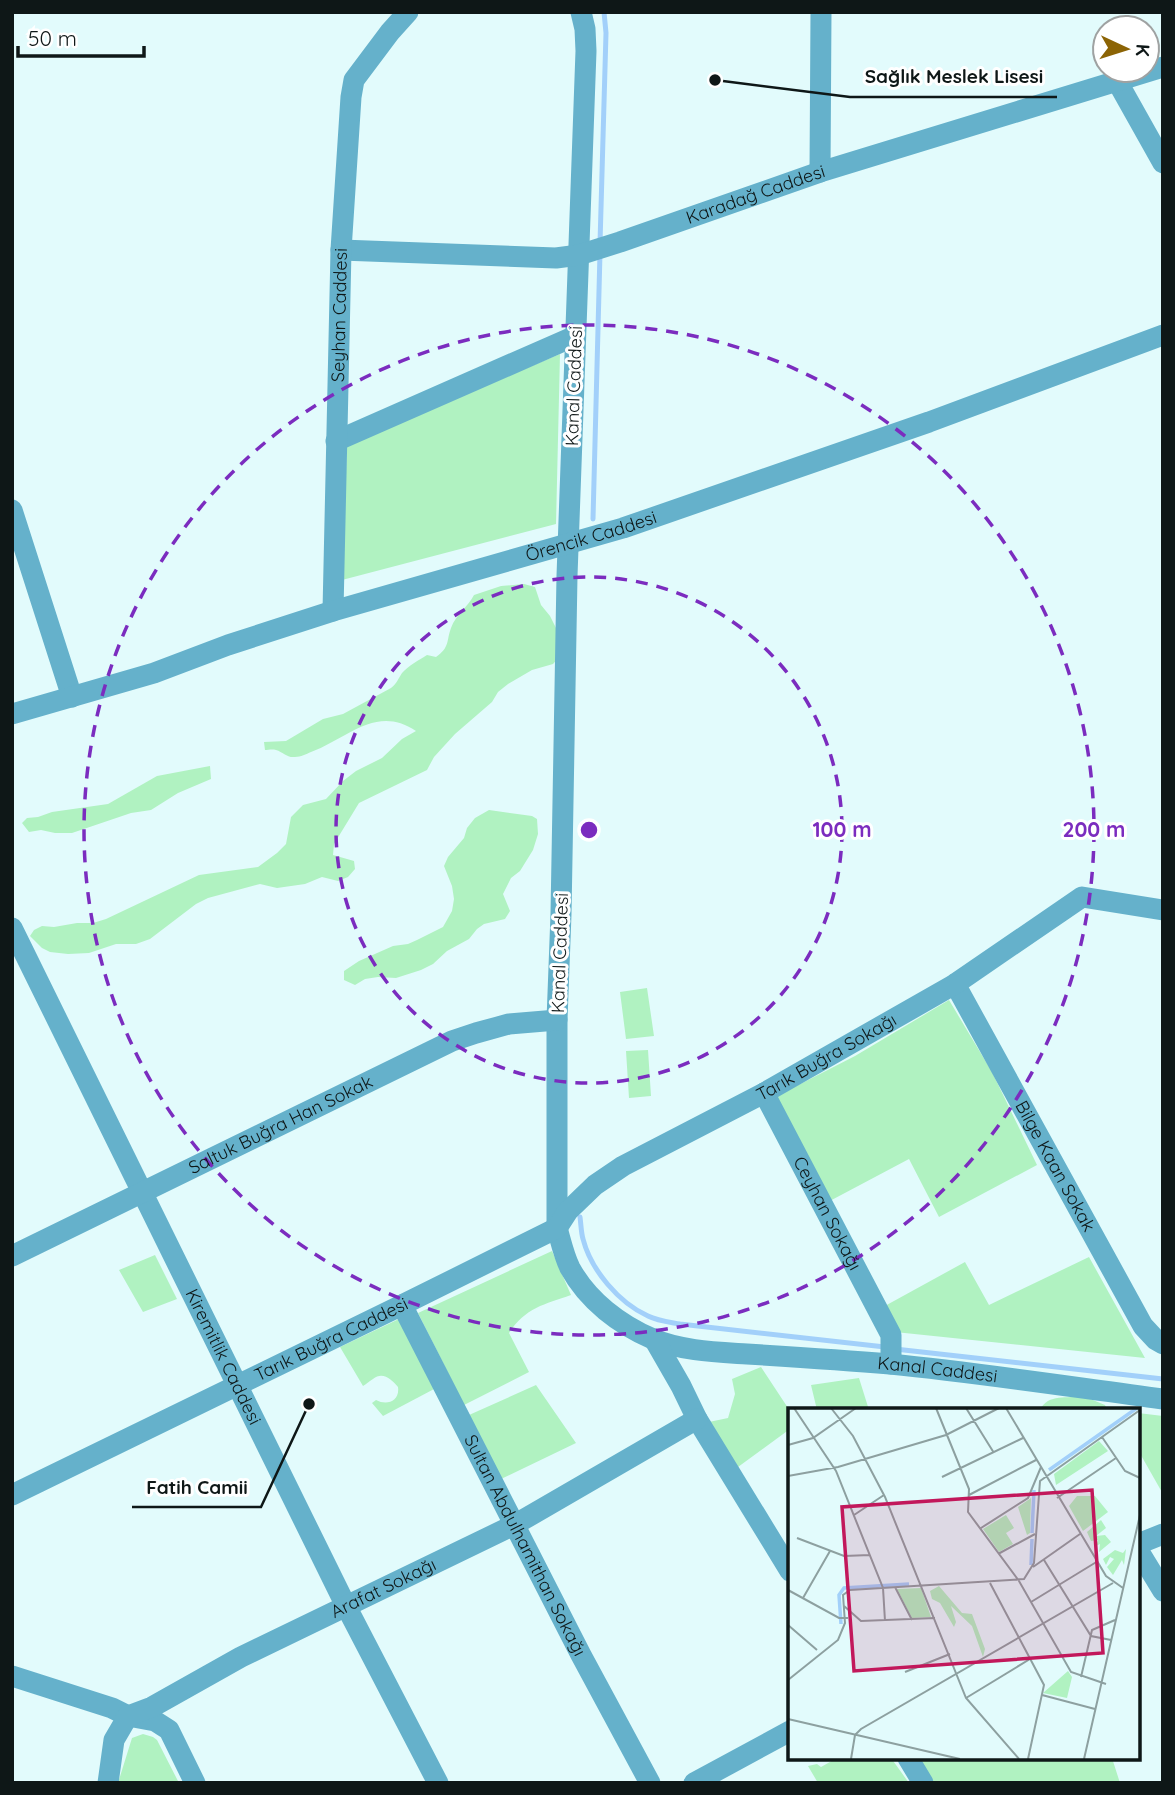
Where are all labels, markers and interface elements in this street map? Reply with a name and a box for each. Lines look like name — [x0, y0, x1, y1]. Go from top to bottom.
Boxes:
scale bar — [18, 14, 144, 58]
north arrow — [1091, 14, 1161, 84]
text: 50 m — [28, 25, 77, 51]
text: K — [1131, 43, 1155, 57]
callout: Sağlık Meslek Lisesi — [850, 57, 1057, 97]
text: Sağlık Meslek Lisesi — [865, 64, 1043, 88]
street label: Karadağ Caddesi — [683, 159, 828, 229]
street label: Seyhan Caddesi — [326, 248, 352, 382]
street label: Kanal Caddesi — [560, 325, 587, 447]
street label: Örencik Caddesi — [523, 505, 660, 566]
text: 100 m — [812, 816, 872, 842]
text: 200 m — [1063, 816, 1125, 842]
centre of rings — [577, 818, 601, 842]
street label: Kanal Caddesi — [546, 892, 573, 1014]
street label: Tarık Buğra Sokağı — [752, 1008, 900, 1106]
street label: Saltuk Buğra Han Sokak — [185, 1070, 376, 1179]
street label: Bilge Kaan Sokak — [1010, 1096, 1101, 1236]
street label: Ceyhan Sokağı — [788, 1152, 867, 1274]
street label: Kiremitlik Caddesi — [181, 1285, 267, 1428]
street label: Tarık Buğra Caddesi — [250, 1292, 412, 1386]
street label: Kanal Caddesi — [877, 1351, 999, 1387]
inset map — [788, 1408, 1140, 1760]
street label: Sultan Abdulhamithan Sokağı — [459, 1431, 592, 1660]
callout: Fatih Camii — [132, 1467, 261, 1507]
text: Fatih Camii — [146, 1475, 248, 1499]
street label: Arafat Sokağı — [327, 1553, 440, 1623]

